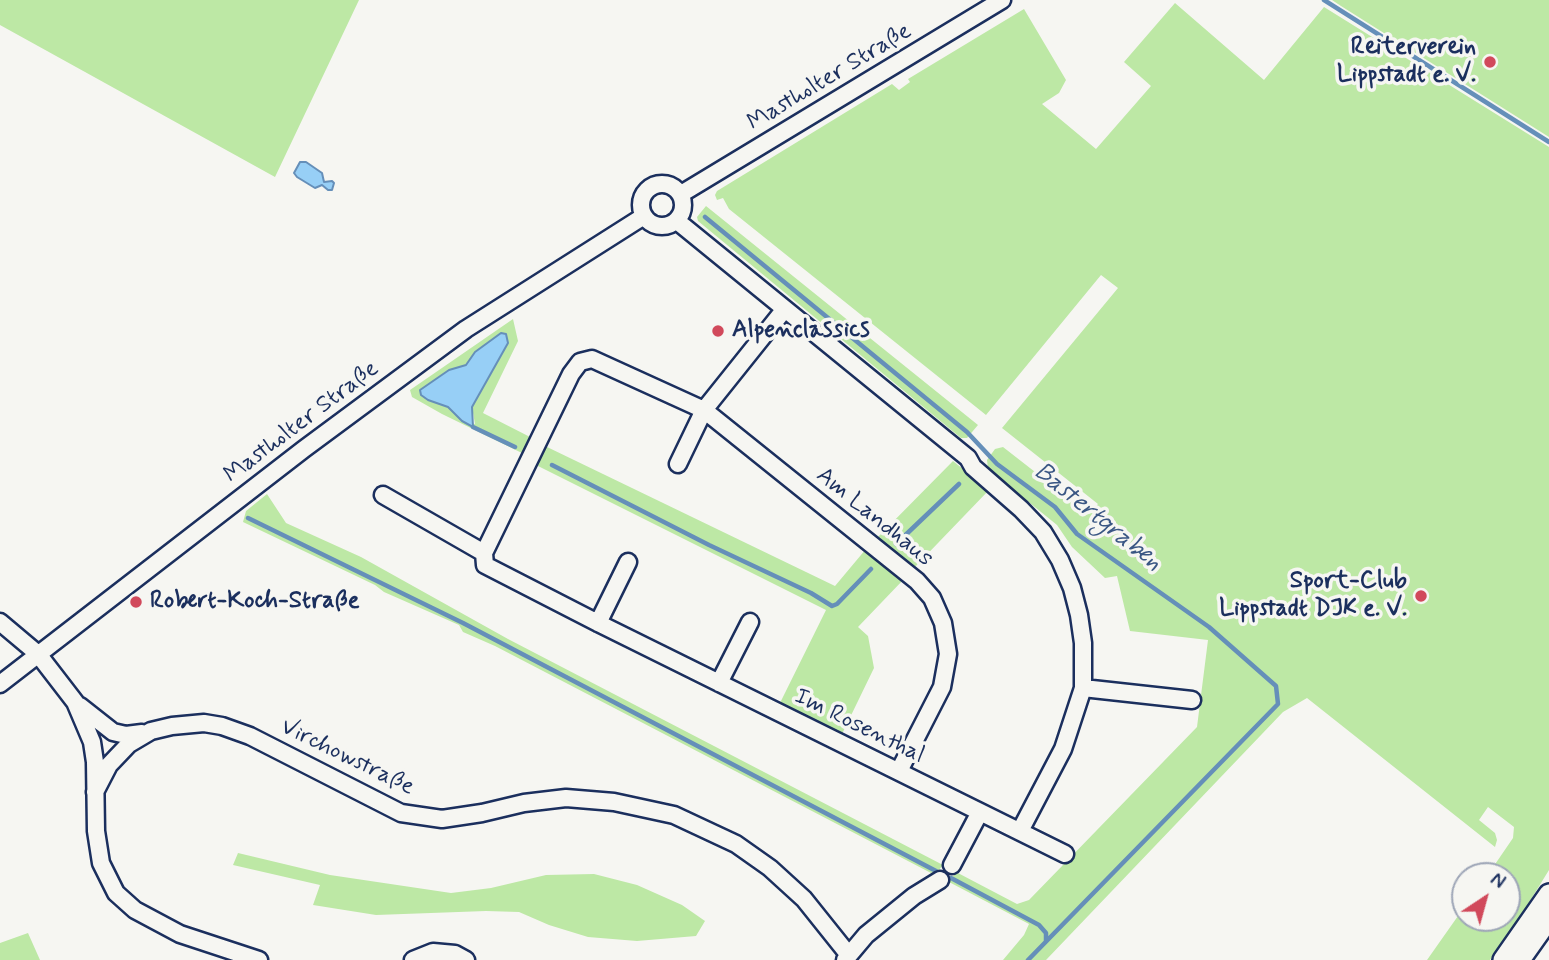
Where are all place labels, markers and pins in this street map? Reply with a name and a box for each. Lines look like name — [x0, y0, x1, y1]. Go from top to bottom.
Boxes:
place label: Reiterverein Lippstadt e. V. — [1337, 34, 1476, 90]
marker: Reiterverein Lippstadt e. V. — [1482, 54, 1498, 70]
place label: Alpenclassics — [732, 317, 870, 345]
marker: Alpenclassics — [710, 323, 726, 339]
place label: Sport-Club Lippstadt DJK e. V. — [1219, 568, 1407, 624]
place label: Robert-Koch-Straße — [150, 588, 360, 616]
marker: Sport-Club Lippstadt DJK e. V. — [1413, 588, 1429, 604]
marker: Robert-Koch-Straße — [128, 594, 144, 610]

